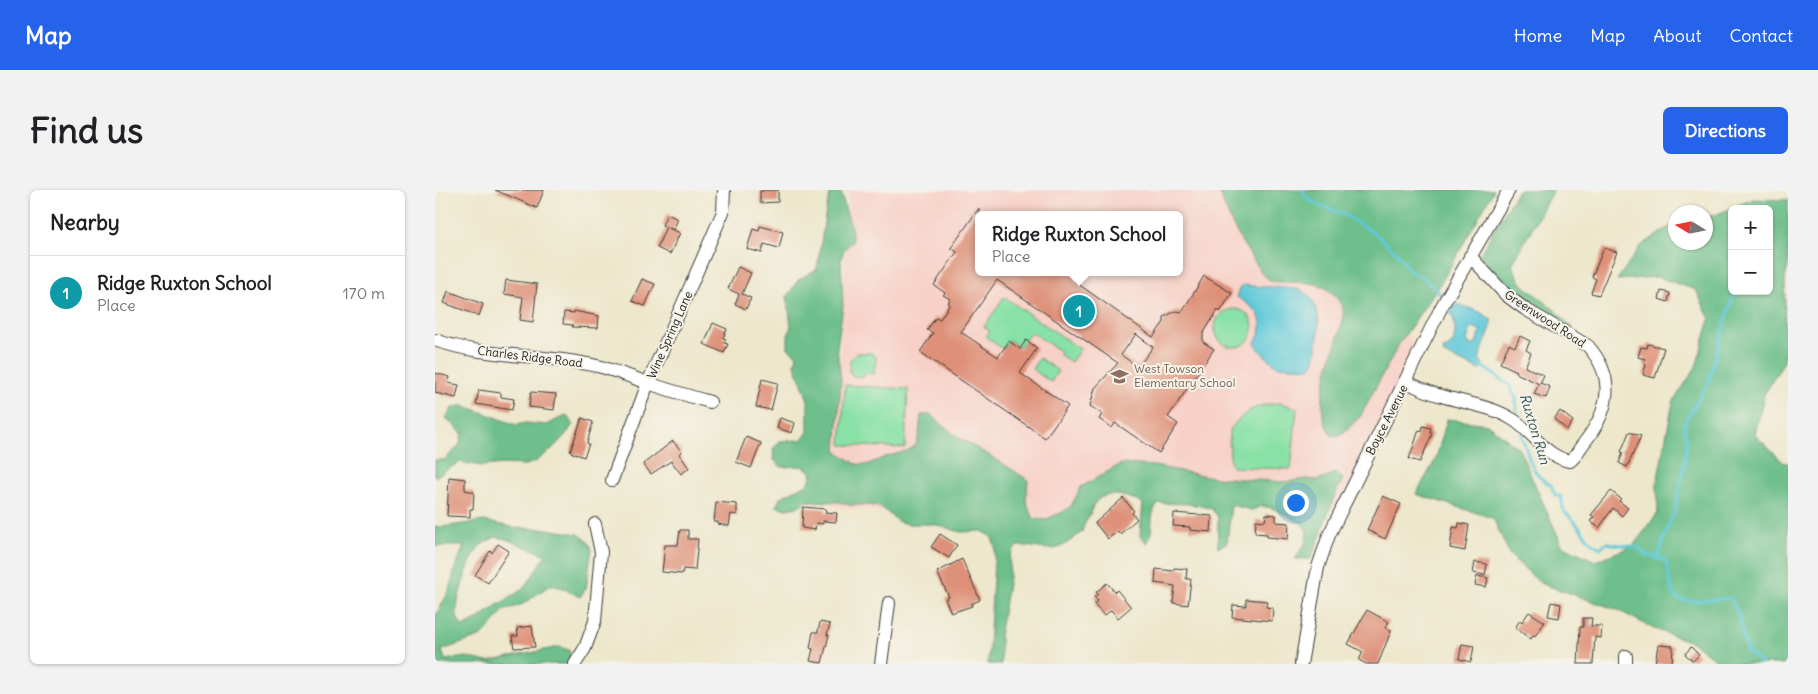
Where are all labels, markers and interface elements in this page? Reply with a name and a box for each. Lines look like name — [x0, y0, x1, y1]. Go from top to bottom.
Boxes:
text: Map — [25, 20, 72, 50]
text: Home — [1514, 24, 1562, 47]
text: Map — [1590, 24, 1625, 47]
text: About — [1653, 24, 1701, 47]
text: Contact — [1729, 24, 1793, 47]
button: Directions — [1663, 107, 1788, 154]
text: Find us — [30, 108, 143, 152]
north arrow — [1668, 205, 1713, 250]
map controls — [1728, 205, 1773, 295]
button: + — [1728, 205, 1773, 250]
text: Nearby — [50, 209, 120, 236]
popup — [975, 211, 1183, 276]
text: Ridge Ruxton School — [992, 222, 1166, 246]
text: Place — [992, 246, 1030, 266]
button: − — [1728, 250, 1773, 295]
text: Ridge Ruxton School — [97, 271, 272, 295]
text: 1 — [63, 283, 69, 303]
text: 170 m — [342, 283, 385, 303]
street label: Greenwood Road — [1502, 287, 1589, 350]
street label: Wine Spring Lane — [644, 289, 696, 381]
pin: 1 — [1063, 292, 1095, 330]
text: Place — [97, 295, 136, 315]
street label: Charles Ridge Road — [477, 343, 583, 370]
place label: West Towson Elementary School — [1134, 361, 1235, 390]
school or university icon: West Towson Elementary School — [1110, 366, 1130, 386]
street label: Boyce Avenue — [1362, 382, 1411, 457]
water label: Ruxton Run — [1516, 391, 1555, 467]
your location — [1283, 490, 1309, 516]

